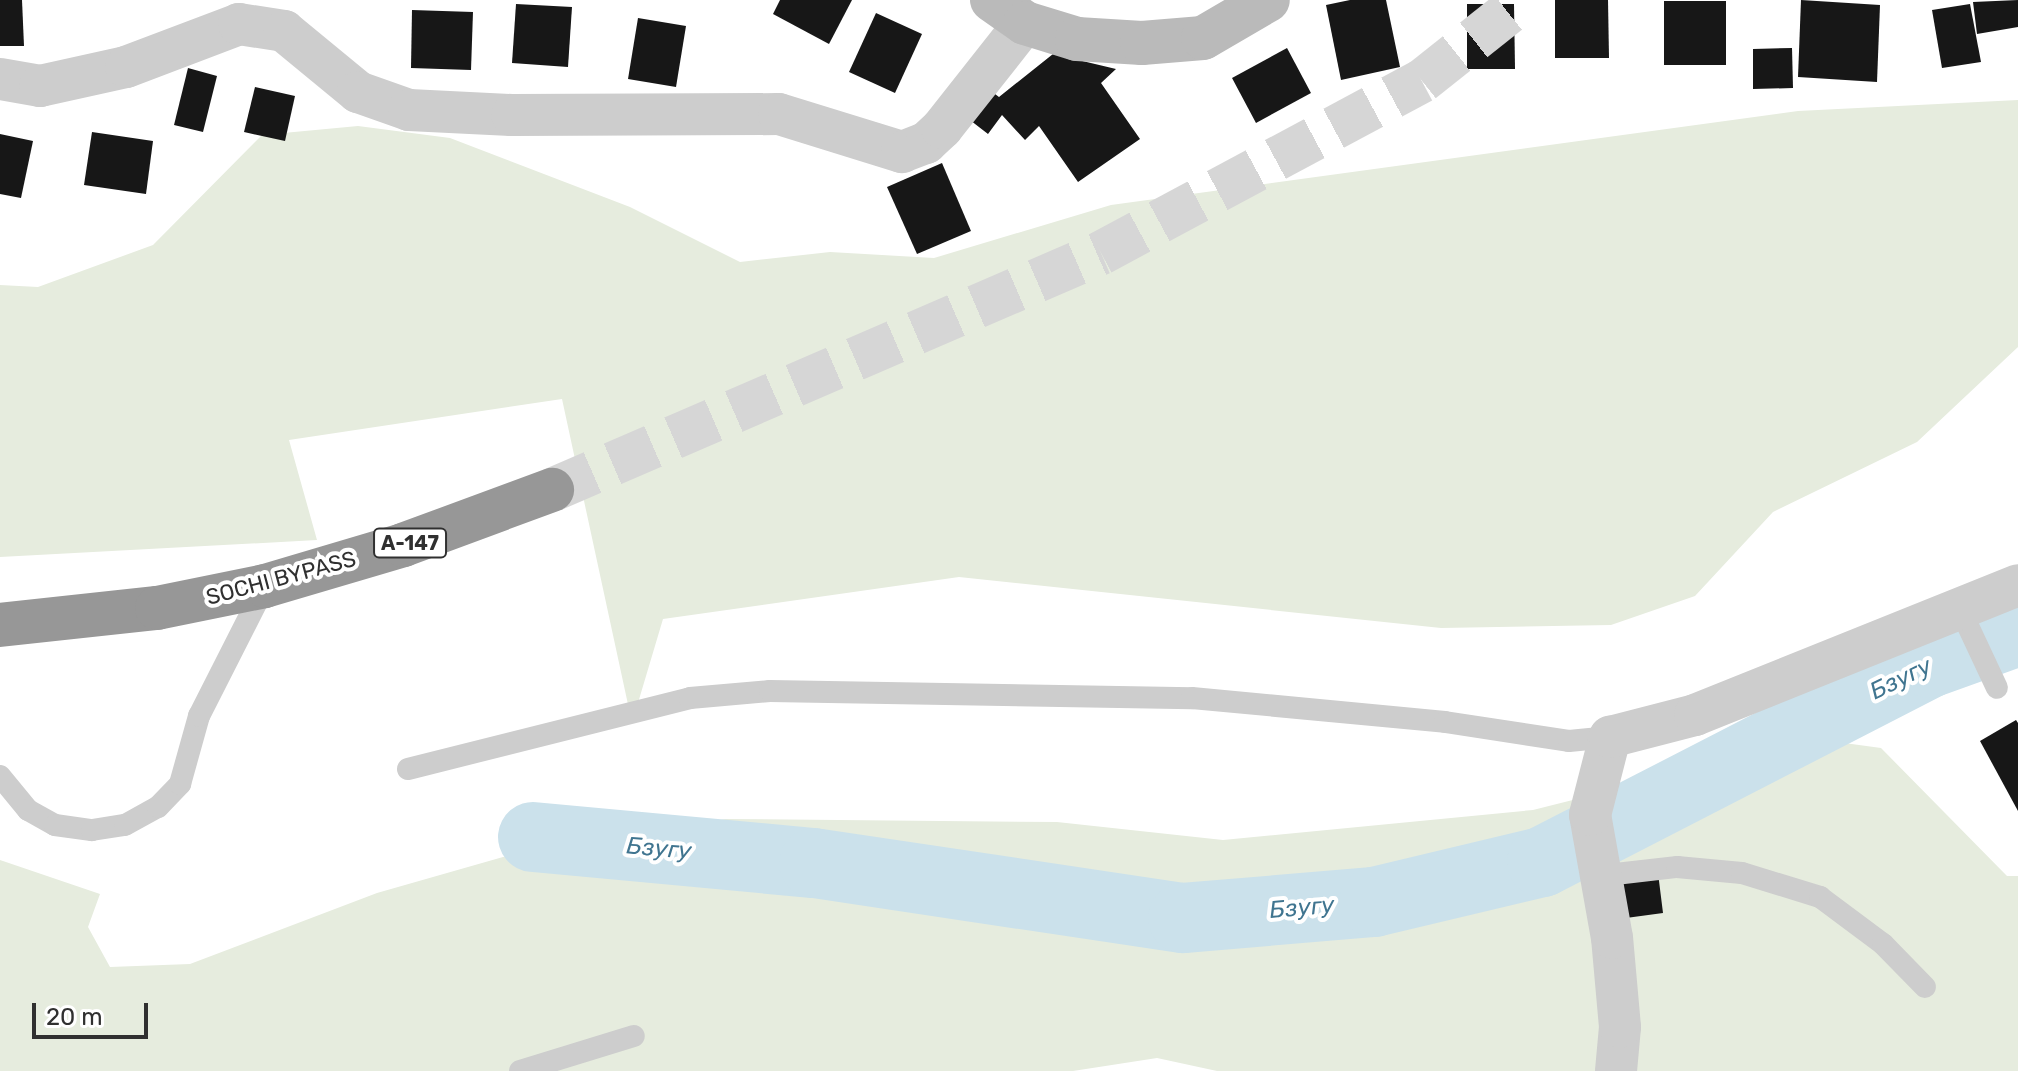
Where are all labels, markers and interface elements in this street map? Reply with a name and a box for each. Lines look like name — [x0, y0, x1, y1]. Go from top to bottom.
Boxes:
road number: А-147 — [372, 527, 448, 559]
street label: SOCHI BYPASS — [203, 545, 359, 611]
water label: Бзугу — [1865, 652, 1937, 706]
water label: Бзугу — [625, 832, 693, 866]
water label: Бзугу — [1268, 891, 1336, 925]
scale bar — [36, 987, 152, 1037]
text: 20 m — [46, 1003, 103, 1031]

